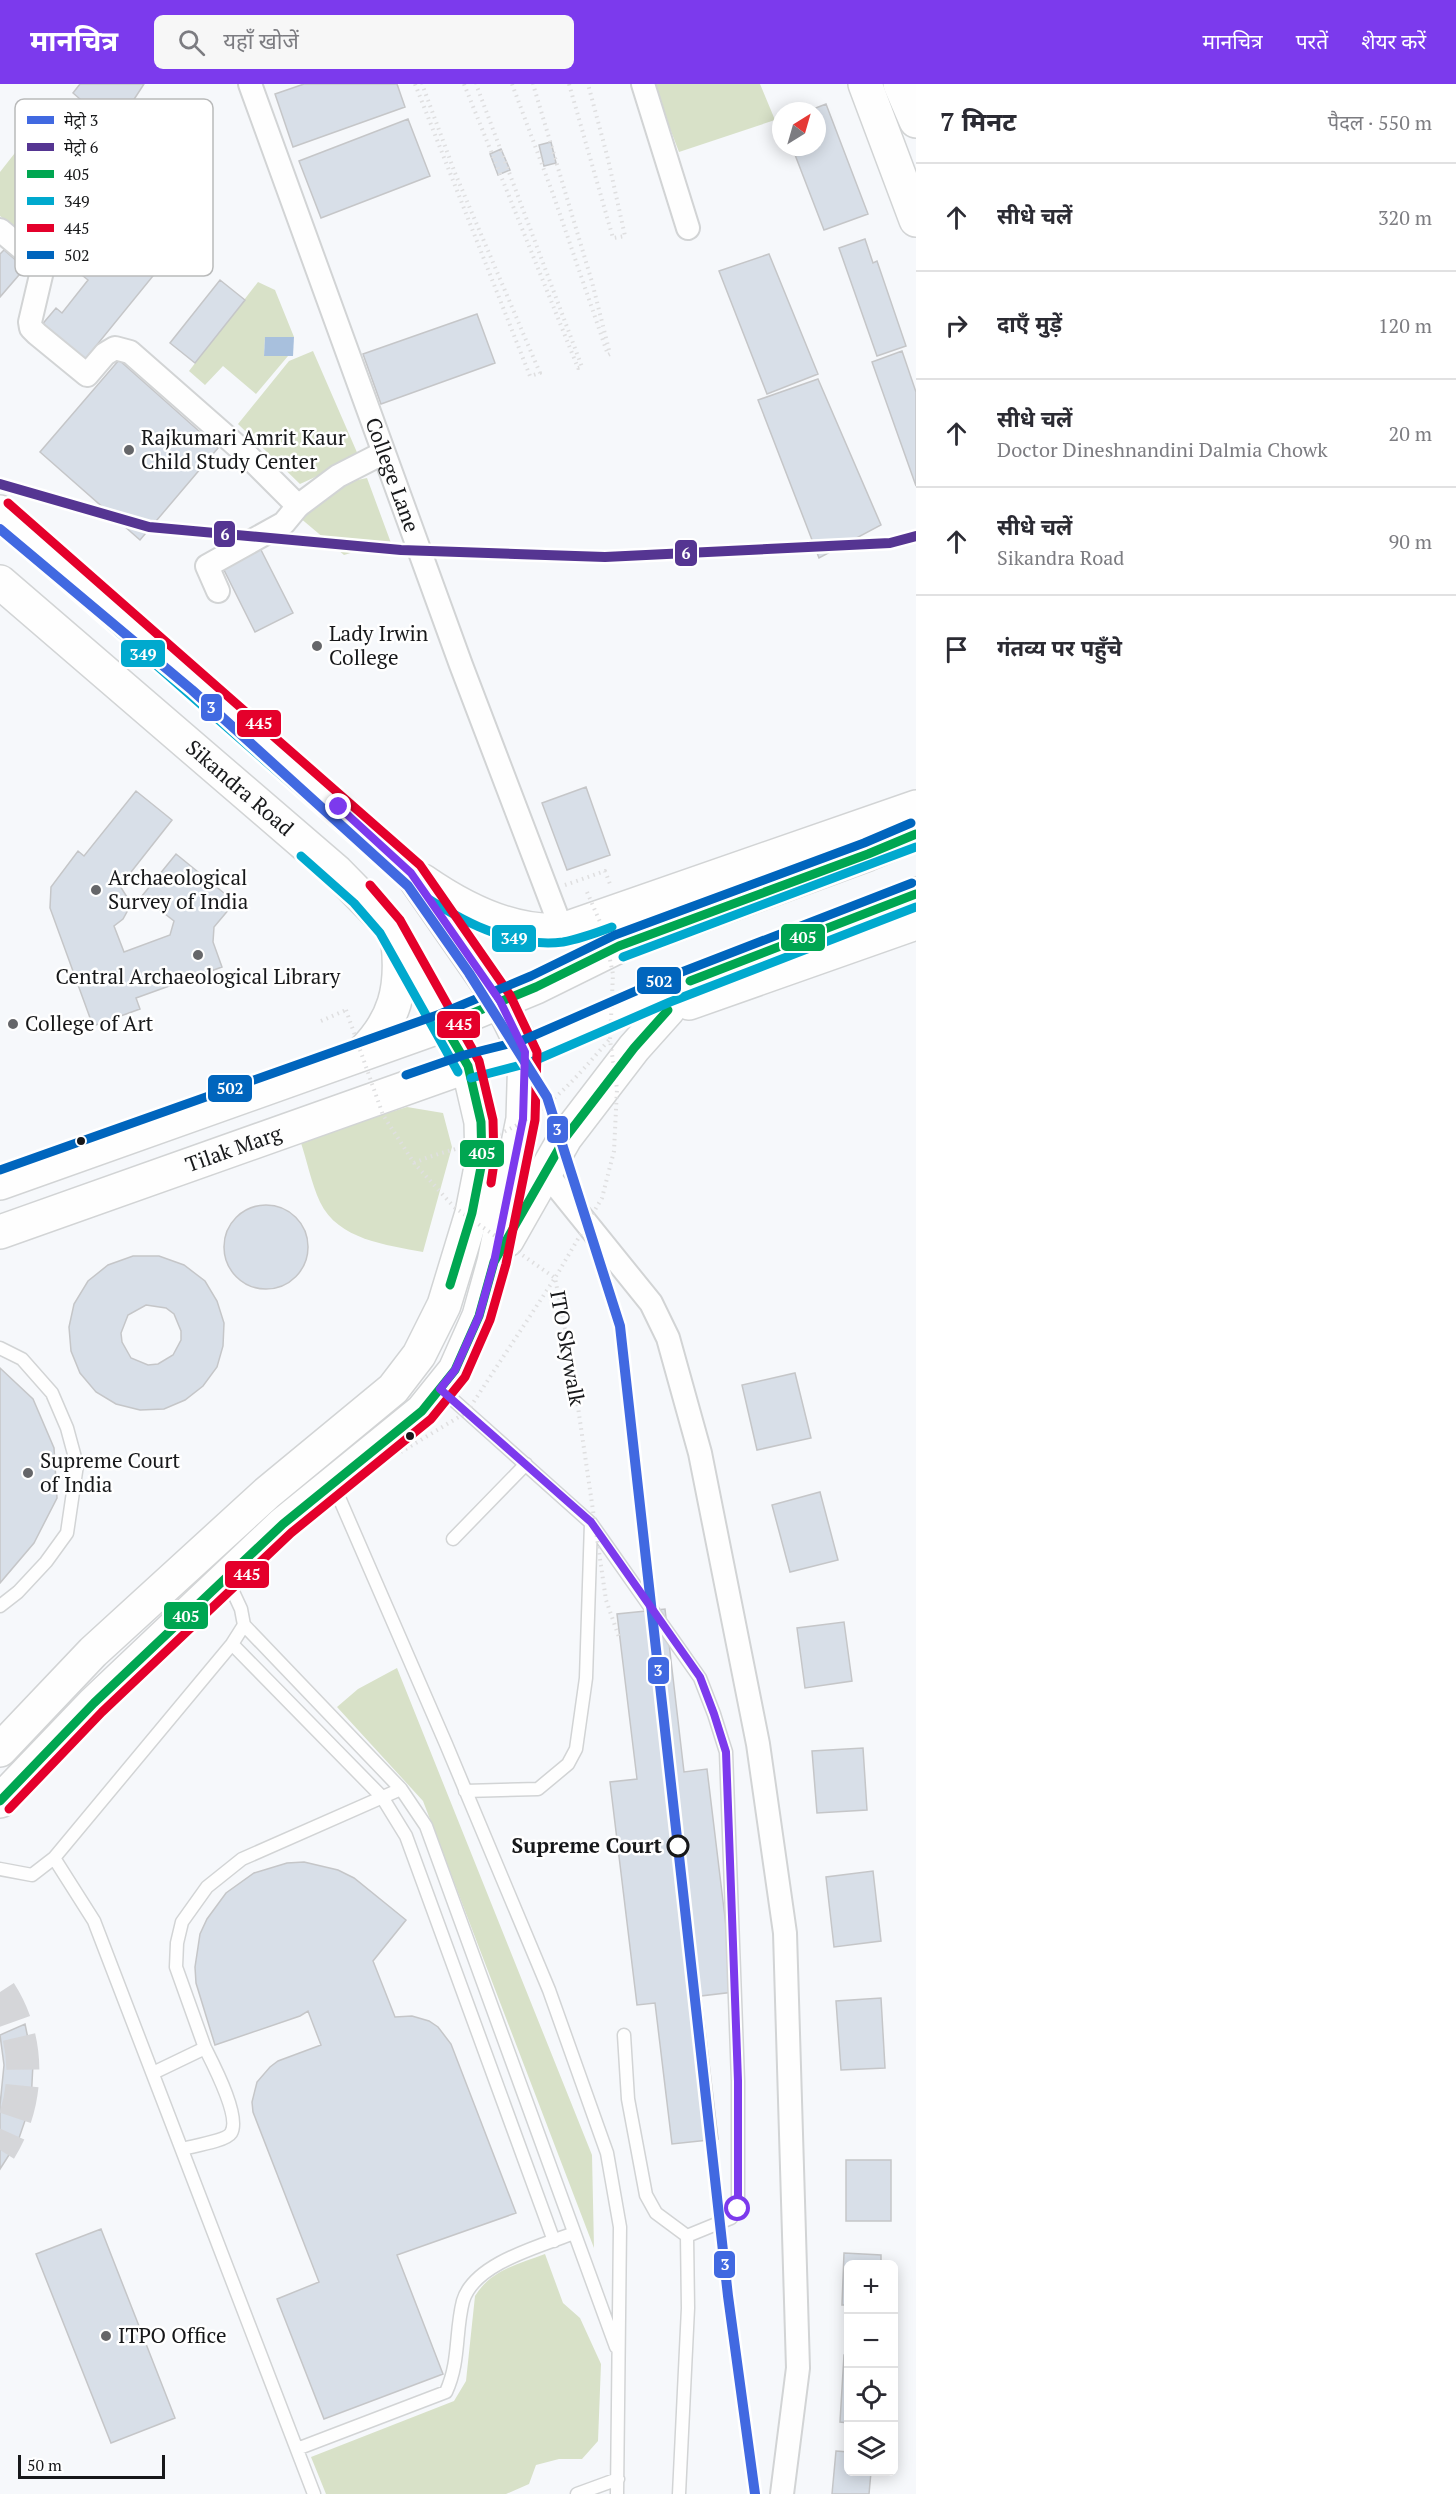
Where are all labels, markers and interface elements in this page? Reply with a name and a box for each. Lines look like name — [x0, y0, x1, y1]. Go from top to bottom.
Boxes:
search box — [154, 15, 574, 69]
text: मानचित्र — [30, 22, 118, 59]
icon: search — [175, 26, 208, 59]
text: यहाँ खोजें — [223, 26, 299, 55]
text: मानचित्र — [1203, 27, 1263, 55]
text: परतें — [1296, 27, 1328, 55]
text: शेयर करें — [1361, 27, 1426, 55]
legend — [15, 99, 213, 276]
north arrow — [772, 102, 826, 156]
text: 7 मिनट — [940, 104, 1016, 138]
text: मेट्रो 3 — [64, 109, 98, 131]
text: पैदल · 550 m — [1328, 109, 1432, 136]
text: मेट्रो 6 — [64, 136, 99, 158]
text: 405 — [64, 163, 90, 185]
text: 349 — [64, 190, 90, 212]
icon: ahead — [940, 201, 973, 234]
text: सीधे चलें — [997, 201, 1072, 230]
text: 320 m — [1378, 204, 1432, 231]
text: 445 — [64, 217, 90, 239]
text: 502 — [64, 244, 90, 266]
icon: right — [940, 309, 973, 342]
text: दाएँ मुड़ें — [997, 309, 1062, 338]
text: 120 m — [1378, 312, 1432, 339]
text: सीधे चलें — [997, 404, 1072, 433]
street label: College Lane — [359, 414, 427, 536]
icon: ahead — [940, 417, 973, 450]
text: 20 m — [1389, 420, 1432, 447]
place label: Rajkumari Amrit Kaur Child Study Center — [141, 423, 346, 475]
text: Doctor Dineshnandini Dalmia Chowk — [997, 436, 1328, 463]
marker: Rajkumari Amrit Kaur Child Study Center — [122, 443, 136, 457]
text: सीधे चलें — [997, 512, 1072, 541]
line badge: 6 — [213, 520, 236, 548]
text: 6 — [220, 523, 230, 545]
icon: ahead — [940, 525, 973, 558]
text: 90 m — [1389, 528, 1432, 555]
line badge: 6 — [674, 539, 698, 567]
text: 6 — [681, 542, 691, 564]
text: Sikandra Road — [997, 544, 1124, 571]
place label: Lady Irwin College — [329, 619, 429, 671]
icon: arrive — [940, 633, 973, 666]
text: गंतव्य पर पहुँचे — [997, 633, 1122, 662]
line badge: 349 — [120, 639, 166, 668]
marker: Lady Irwin College — [310, 639, 324, 653]
text: 349 — [129, 643, 157, 665]
line badge: 3 — [200, 693, 223, 722]
text: 3 — [206, 696, 216, 718]
line badge: 445 — [236, 709, 282, 738]
text: 445 — [245, 712, 273, 734]
street label: Sikandra Road — [180, 733, 300, 842]
route end — [325, 793, 351, 819]
place label: Archaeological Survey of India — [108, 863, 249, 915]
marker: Archaeological Survey of India — [89, 883, 103, 897]
line badge: 405 — [780, 923, 826, 952]
line badge: 349 — [491, 924, 537, 953]
text: 405 — [789, 926, 817, 948]
text: 349 — [500, 927, 528, 949]
marker: Central Archaeological Library — [191, 948, 205, 962]
place label: Central Archaeological Library — [56, 962, 341, 990]
line badge: 502 — [636, 966, 682, 995]
text: 502 — [645, 970, 673, 992]
place label: College of Art — [25, 1009, 153, 1037]
line badge: 445 — [436, 1010, 481, 1039]
text: 445 — [445, 1013, 473, 1035]
marker: College of Art — [6, 1017, 20, 1031]
line badge: 502 — [207, 1074, 253, 1103]
text: 502 — [216, 1077, 244, 1099]
line badge: 3 — [546, 1115, 569, 1144]
street label: Tilak Marg — [182, 1118, 286, 1178]
text: 3 — [552, 1118, 562, 1140]
unlabelled marker — [75, 1135, 87, 1147]
line badge: 405 — [459, 1139, 505, 1168]
text: 405 — [468, 1142, 496, 1164]
street label: ITO Skywalk — [544, 1288, 592, 1408]
unlabelled marker — [404, 1430, 416, 1442]
place label: Supreme Court of India — [40, 1446, 180, 1498]
marker: Supreme Court of India — [21, 1466, 35, 1480]
line badge: 445 — [224, 1560, 270, 1589]
text: 445 — [233, 1563, 261, 1585]
line badge: 405 — [163, 1601, 209, 1630]
text: 405 — [172, 1605, 200, 1627]
line badge: 3 — [647, 1656, 670, 1685]
text: 3 — [653, 1659, 663, 1681]
place label: Supreme Court — [512, 1831, 663, 1859]
marker: Supreme Court — [667, 1835, 689, 1857]
route start — [724, 2195, 750, 2221]
line badge: 3 — [713, 2250, 736, 2279]
text: 3 — [720, 2253, 730, 2275]
map controls — [844, 2260, 898, 2476]
button: + — [844, 2260, 898, 2314]
button: − — [844, 2314, 898, 2368]
place label: ITPO Office — [118, 2321, 227, 2349]
marker: ITPO Office — [99, 2329, 113, 2343]
button: locate — [844, 2368, 898, 2422]
button: layers — [844, 2422, 898, 2476]
scale bar — [18, 2452, 165, 2480]
text: 50 m — [27, 2454, 62, 2476]

